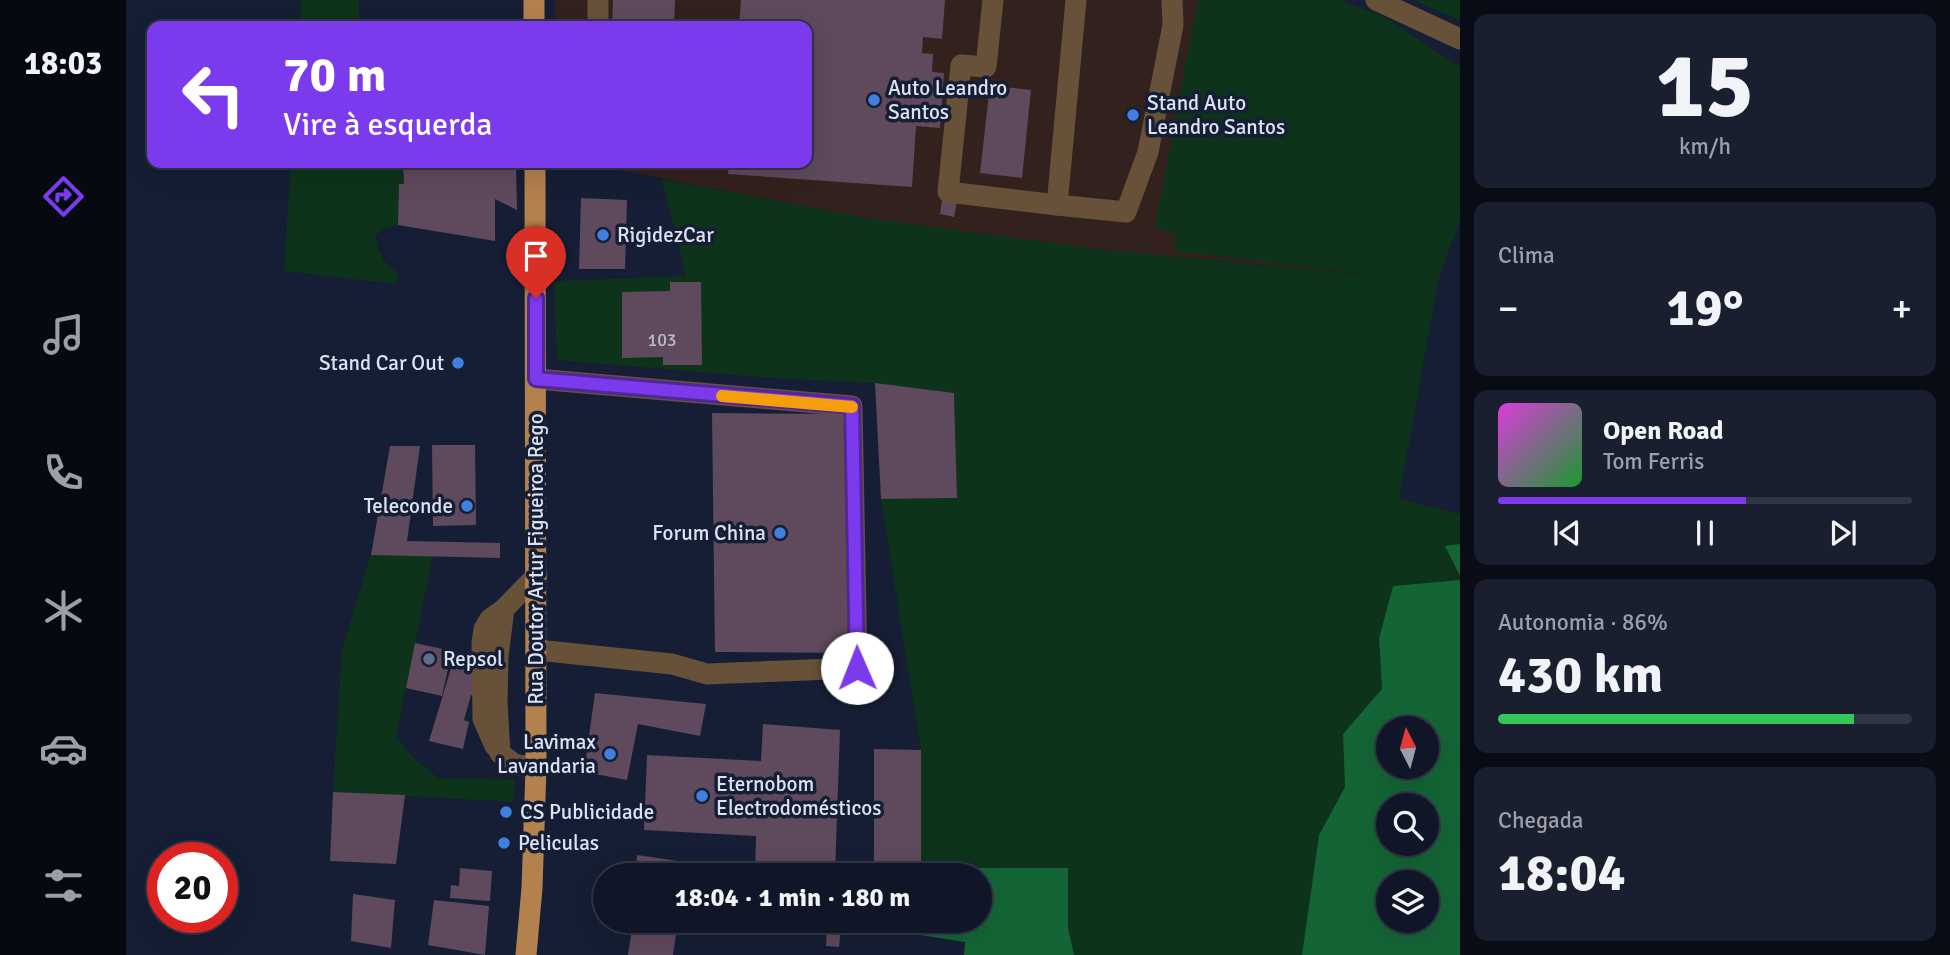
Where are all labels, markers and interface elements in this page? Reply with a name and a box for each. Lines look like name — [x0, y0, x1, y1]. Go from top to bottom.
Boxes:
text: 15 — [1656, 30, 1754, 143]
text: 18:03 — [24, 44, 102, 83]
text: 70 m — [283, 45, 386, 105]
icon: left — [168, 49, 259, 140]
place label: Auto Leandro Santos — [888, 75, 1007, 125]
place label: Stand Auto Leandro Santos — [1147, 90, 1285, 140]
marker: Auto Leandro Santos — [866, 92, 882, 108]
text: Vire à esquerda — [283, 105, 493, 144]
marker: Stand Auto Leandro Santos — [1125, 107, 1141, 123]
text: km/h — [1679, 132, 1731, 161]
icon: directions — [39, 172, 88, 221]
place label: RigidezCar — [617, 222, 714, 248]
pin — [506, 226, 566, 298]
marker: RigidezCar — [595, 227, 611, 243]
icon: arrive — [517, 237, 555, 275]
text: Clima — [1498, 241, 1555, 270]
text: 19° — [1667, 276, 1743, 340]
text: − — [1498, 285, 1519, 332]
text: + — [1891, 285, 1912, 332]
icon: music — [39, 310, 88, 359]
house number: 103 — [647, 329, 677, 351]
place label: Stand Car Out — [319, 350, 444, 376]
marker: Stand Car Out — [450, 355, 466, 371]
street label: Rua Doutor Artur Figueiroa Rego — [523, 413, 549, 705]
text: Open Road — [1603, 415, 1724, 447]
text: Tom Ferris — [1603, 447, 1704, 476]
icon: phone — [39, 448, 88, 497]
place label: Teleconde — [364, 493, 453, 519]
marker: Teleconde — [459, 498, 475, 514]
icon: previous — [1548, 514, 1586, 552]
icon: pause — [1686, 514, 1724, 552]
icon: next — [1824, 514, 1862, 552]
place label: Forum China — [652, 520, 766, 546]
marker: Forum China — [772, 525, 788, 541]
icon: climate — [39, 586, 88, 635]
text: Autonomia · 86% — [1498, 608, 1668, 637]
position arrow — [820, 631, 894, 705]
text: 430 km — [1498, 643, 1663, 707]
place label: Repsol — [443, 646, 503, 672]
marker: Repsol — [421, 651, 437, 667]
north arrow — [1376, 716, 1438, 779]
map controls — [1376, 716, 1439, 933]
icon: car — [39, 724, 88, 773]
place label: Lavimax Lavandaria — [497, 729, 596, 779]
marker: Lavimax Lavandaria — [602, 746, 618, 762]
place label: Eternobom Electrodomésticos — [716, 771, 881, 821]
marker: Eternobom Electrodomésticos — [694, 788, 710, 804]
button: search — [1376, 793, 1439, 856]
place label: CS Publicidade — [520, 799, 654, 825]
marker: CS Publicidade — [498, 804, 514, 820]
text: Chegada — [1498, 806, 1583, 835]
place label: Peliculas — [518, 830, 599, 856]
marker: Peliculas — [496, 835, 512, 851]
text: 18:04 — [1498, 841, 1626, 905]
speed limit sign: 20 — [147, 842, 238, 933]
icon: filters — [39, 861, 88, 910]
button: layers — [1376, 870, 1439, 933]
text: 18:04 · 1 min · 180 m — [675, 882, 910, 914]

